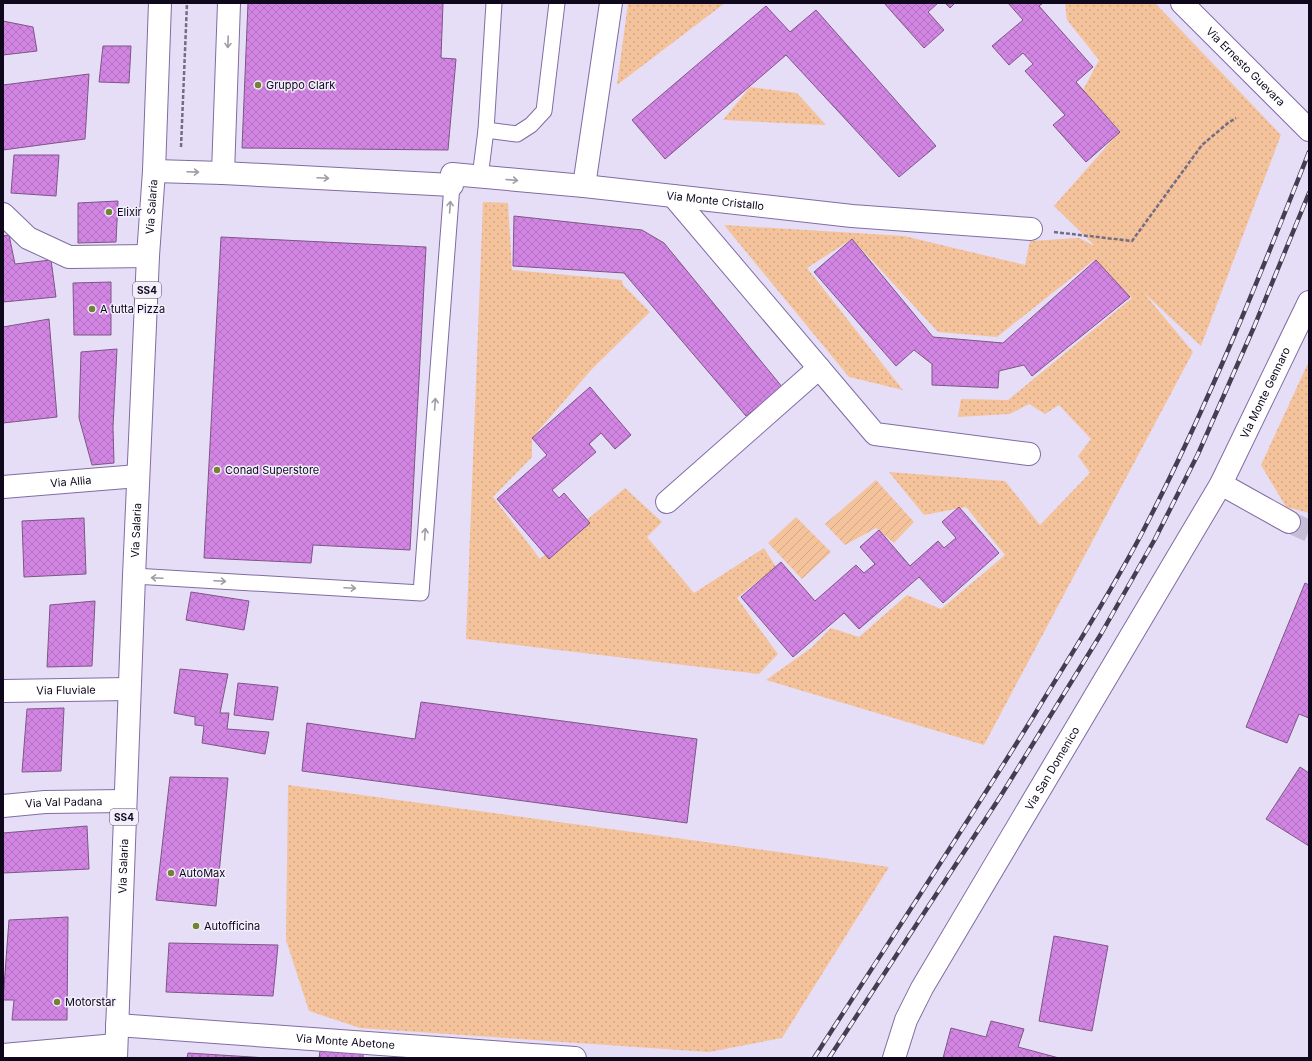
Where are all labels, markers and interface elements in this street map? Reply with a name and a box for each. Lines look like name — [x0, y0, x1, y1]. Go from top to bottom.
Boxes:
street label: Via Ernesto Guevara — [1203, 24, 1288, 109]
one-way arrow — [224, 35, 232, 48]
place label: Gruppo Clark — [266, 78, 335, 92]
marker: Gruppo Clark — [253, 80, 263, 90]
one-way arrow — [186, 168, 199, 176]
one-way arrow — [316, 175, 329, 182]
one-way arrow — [505, 176, 518, 183]
street label: Via Salaria — [143, 179, 160, 235]
street label: Via Monte Cristallo — [666, 188, 765, 213]
one-way arrow — [447, 201, 454, 214]
place label: Elixir — [117, 205, 142, 219]
marker: Elixir — [104, 207, 114, 217]
road number: SS4 — [133, 282, 161, 298]
place label: A tutta Pizza — [100, 302, 165, 316]
marker: A tutta Pizza — [87, 304, 97, 314]
street label: Via Monte Gennaro — [1237, 344, 1293, 441]
one-way arrow — [432, 398, 439, 411]
place label: Conad Superstore — [225, 463, 319, 477]
marker: Conad Superstore — [212, 465, 222, 475]
street label: Via Allia — [50, 473, 92, 490]
street label: Via Salaria — [128, 503, 144, 558]
one-way arrow — [422, 528, 429, 541]
one-way arrow — [151, 574, 164, 581]
one-way arrow — [213, 577, 226, 585]
one-way arrow — [343, 585, 356, 592]
street label: Via Fluviale — [36, 683, 96, 697]
street label: Via San Domenico — [1022, 724, 1083, 813]
street label: Via Val Padana — [25, 794, 103, 811]
road number: SS4 — [110, 809, 138, 825]
street label: Via Salaria — [115, 838, 131, 894]
place label: AutoMax — [179, 866, 225, 880]
marker: AutoMax — [166, 868, 176, 878]
place label: Autofficina — [204, 919, 260, 933]
marker: Autofficina — [191, 921, 201, 931]
place label: Motorstar — [65, 995, 116, 1009]
marker: Motorstar — [52, 997, 62, 1007]
street label: Via Monte Abetone — [295, 1031, 395, 1052]

